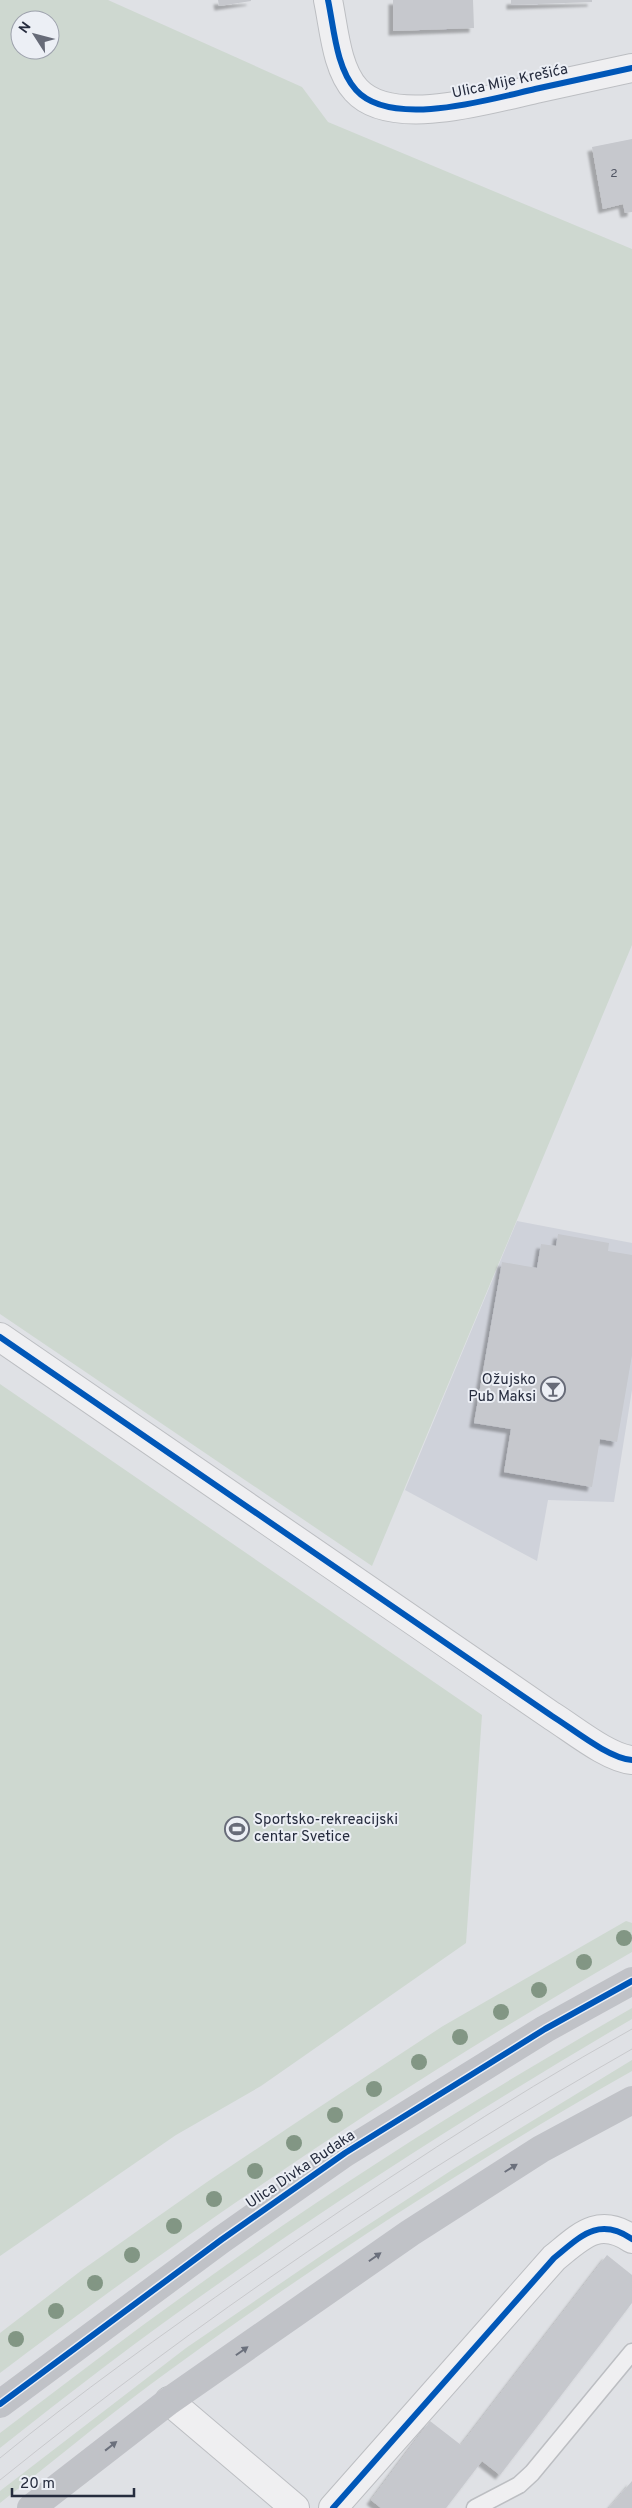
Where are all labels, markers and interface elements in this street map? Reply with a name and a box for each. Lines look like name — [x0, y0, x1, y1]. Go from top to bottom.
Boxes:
north arrow — [10, 10, 60, 60]
text: N — [16, 19, 36, 37]
street label: Ulica Mije Krešića — [450, 60, 570, 104]
house number: 2 — [610, 166, 618, 182]
place label: Ožujsko Pub Maksi — [468, 1371, 536, 1407]
bar icon: Ožujsko Pub Maksi — [540, 1376, 566, 1402]
place label: Sportsko-rekreacijski centar Svetice — [254, 1811, 398, 1847]
sports icon: Sportsko-rekreacijski centar Svetice — [224, 1816, 250, 1842]
street label: Ulica Divka Budaka — [243, 2126, 359, 2214]
one-way arrow — [505, 2164, 518, 2173]
one-way arrow — [368, 2252, 382, 2262]
one-way arrow — [235, 2346, 249, 2356]
one-way arrow — [104, 2441, 117, 2452]
scale bar — [12, 2466, 135, 2498]
text: 20 m — [20, 2475, 55, 2494]

